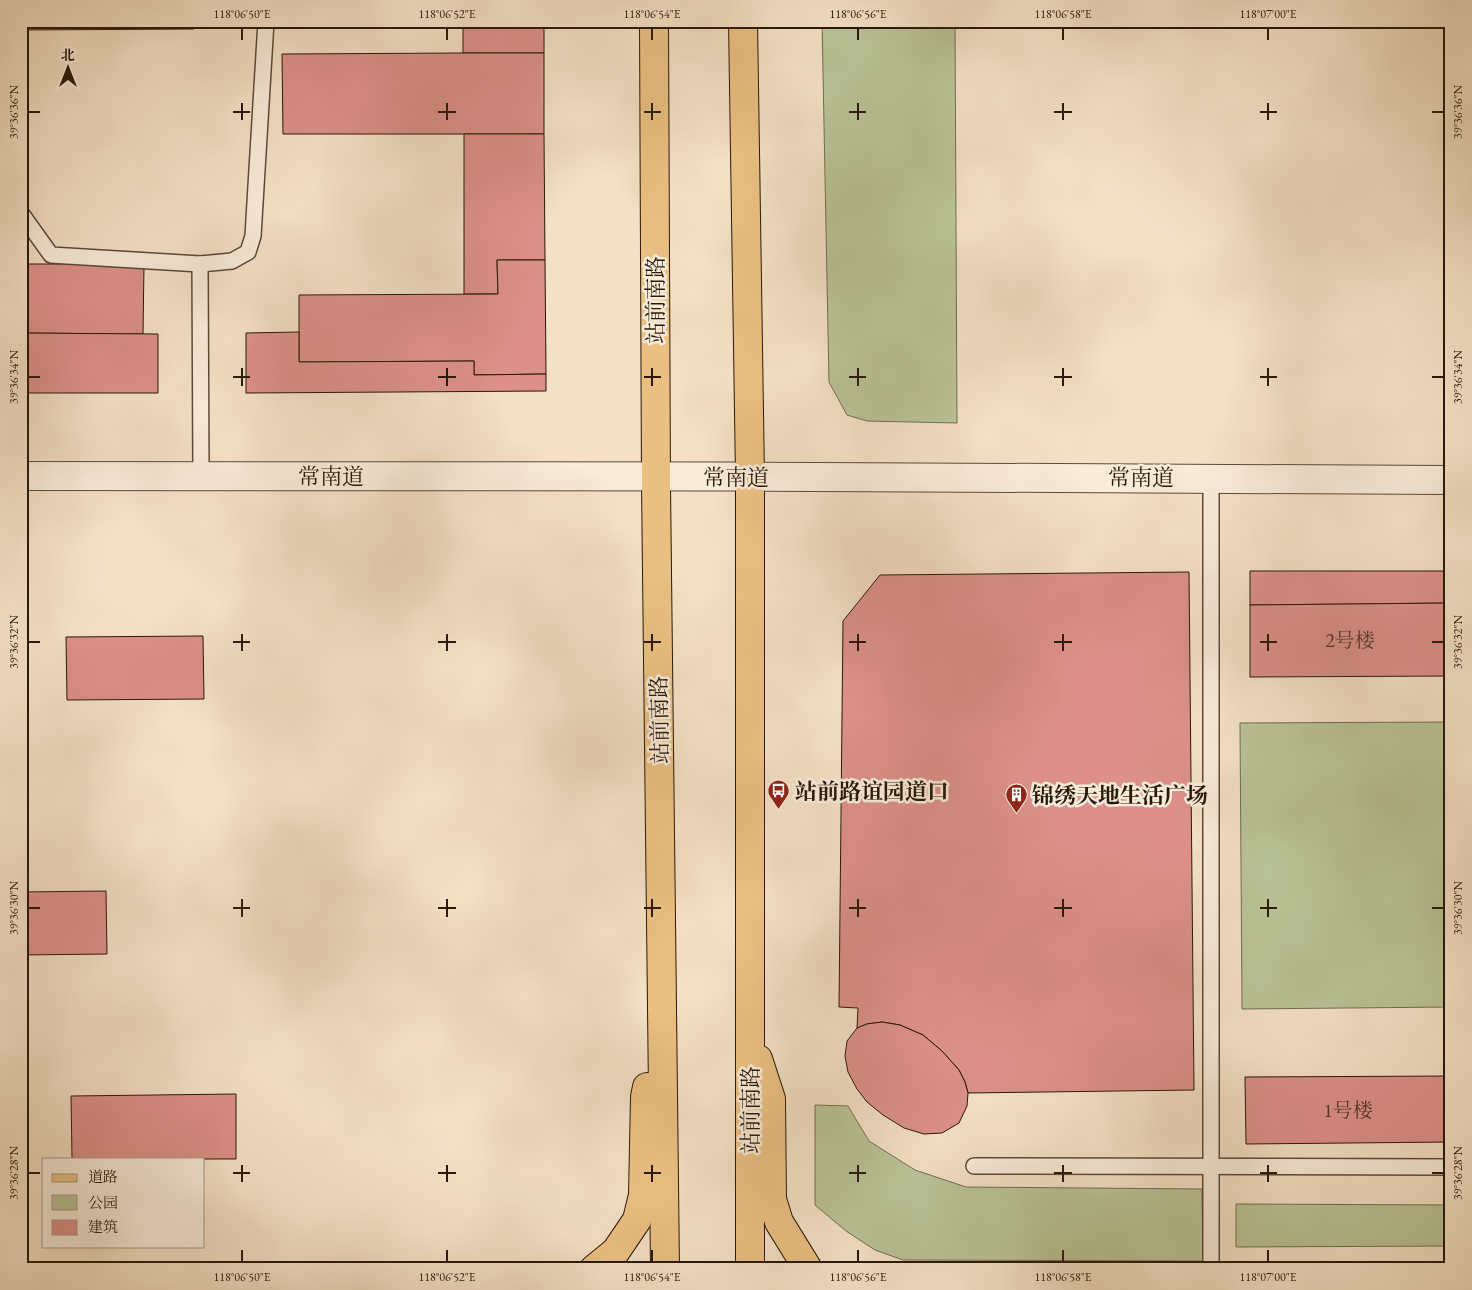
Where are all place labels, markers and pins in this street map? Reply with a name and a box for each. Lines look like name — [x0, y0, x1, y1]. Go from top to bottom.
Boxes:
place label: 站前路谊园道口 — [795, 777, 949, 806]
bus stop icon: 站前路谊园道口 — [767, 779, 791, 810]
place label: 锦绣天地生活广场 — [1032, 781, 1208, 810]
building icon: 锦绣天地生活广场 — [1004, 783, 1028, 814]

